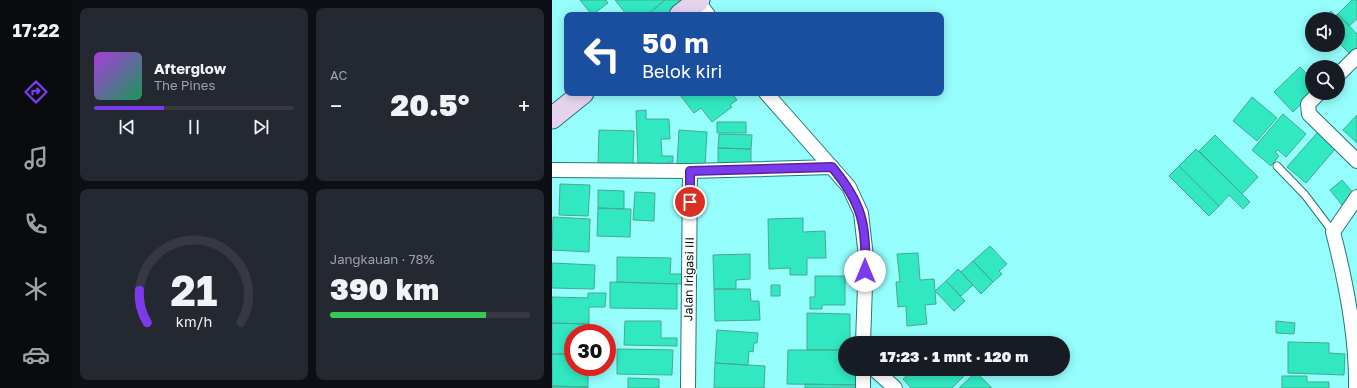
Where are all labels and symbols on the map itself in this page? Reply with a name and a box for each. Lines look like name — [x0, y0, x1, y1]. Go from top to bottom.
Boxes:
pin — [673, 185, 707, 219]
street label: Jalan Irigasi III — [680, 237, 697, 321]
position arrow — [844, 250, 886, 292]
speed limit sign: 30 — [564, 324, 616, 376]

